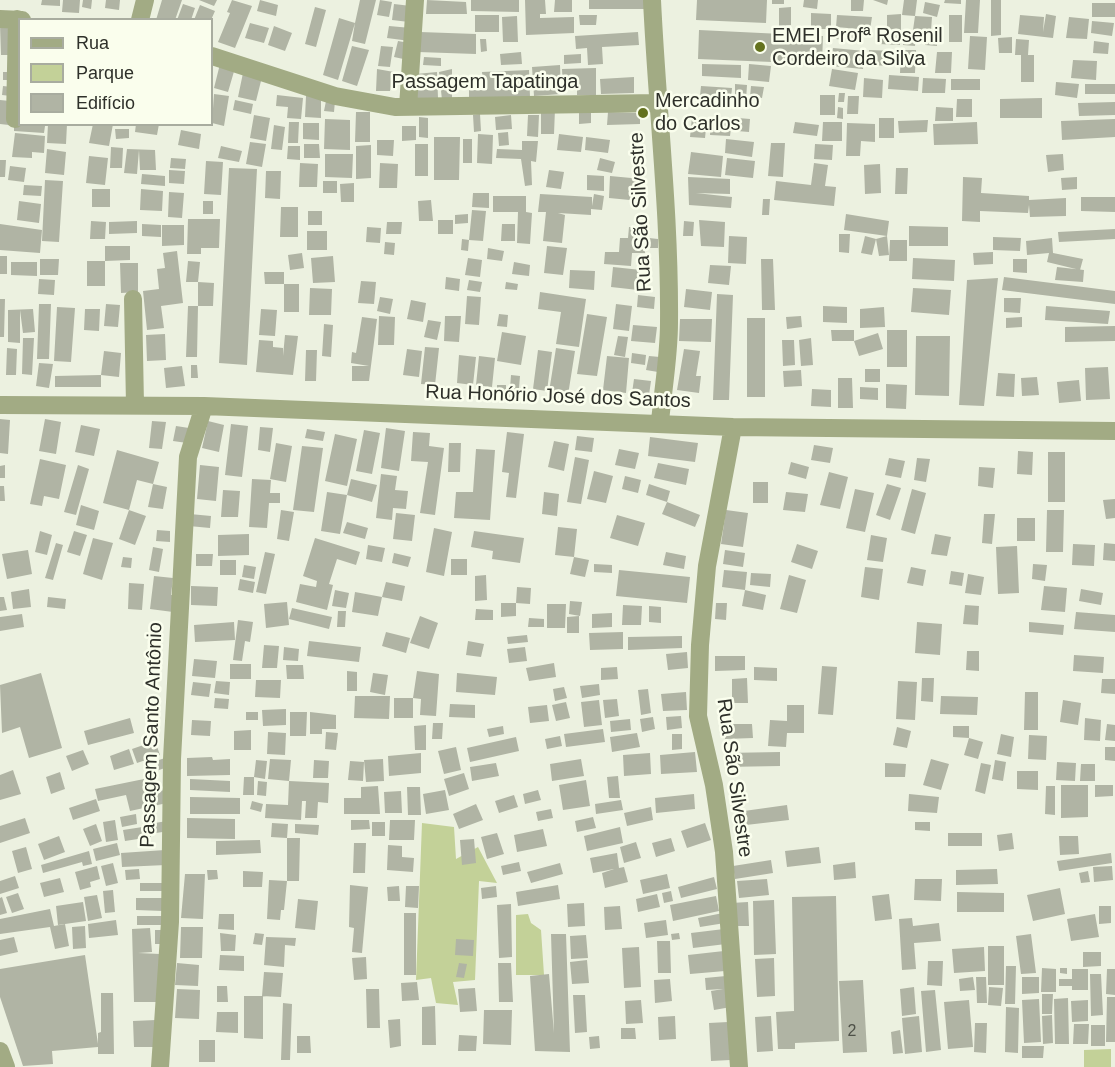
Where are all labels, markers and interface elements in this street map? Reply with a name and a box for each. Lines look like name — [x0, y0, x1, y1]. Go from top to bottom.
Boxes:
legend — [18, 18, 213, 126]
place label: EMEI Profª Rosenil Cordeiro da Silva — [772, 24, 943, 71]
text: Rua — [76, 33, 109, 53]
marker: EMEI Profª Rosenil Cordeiro da Silva — [753, 40, 767, 54]
text: Parque — [76, 63, 134, 83]
street label: Passagem Tapatinga — [392, 70, 578, 94]
place label: Mercadinho do Carlos — [655, 89, 760, 136]
text: Edifício — [76, 93, 135, 113]
marker: Mercadinho do Carlos — [636, 106, 650, 120]
street label: Rua São Silvestre — [625, 131, 657, 293]
street label: Rua Honório José dos Santos — [425, 380, 691, 414]
street label: Passagem Santo Antônio — [136, 622, 168, 848]
street label: Rua São Silvestre — [711, 697, 757, 859]
house number: 2 — [848, 1022, 856, 1042]

